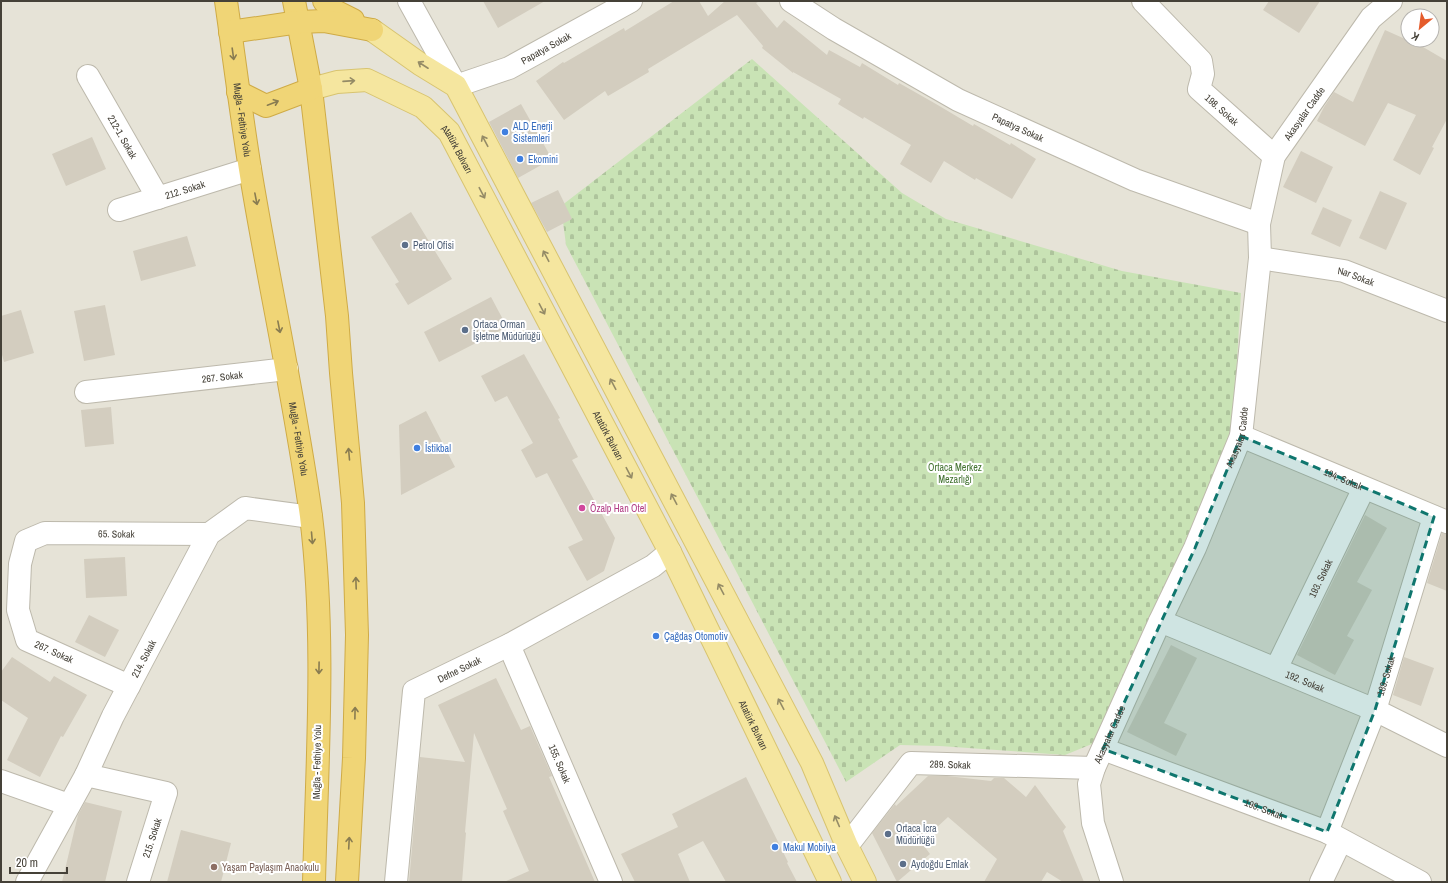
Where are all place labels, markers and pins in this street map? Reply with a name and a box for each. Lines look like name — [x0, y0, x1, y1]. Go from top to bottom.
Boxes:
place label: ALD Enerji Sistemleri — [512, 120, 553, 145]
marker: ALD Enerji Sistemleri — [500, 127, 510, 137]
place label: Ekomini — [528, 153, 558, 166]
marker: Ekomini — [515, 154, 525, 164]
place label: Petrol Ofisi — [413, 239, 454, 252]
marker: Petrol Ofisi — [400, 240, 410, 250]
place label: Ortaca Orman İşletme Müdürlüğü — [473, 318, 540, 343]
marker: Ortaca Orman İşletme Müdürlüğü — [460, 325, 470, 335]
place label: İstikbal — [425, 442, 451, 455]
marker: İstikbal — [412, 443, 422, 453]
place label: Özalp Han Otel — [590, 502, 646, 515]
marker: Özalp Han Otel — [577, 503, 587, 513]
place label: Çağdaş Otomotiv — [664, 630, 729, 643]
marker: Çağdaş Otomotiv — [651, 631, 661, 641]
place label: Ortaca İcra Müdürlüğü — [896, 822, 937, 847]
marker: Ortaca İcra Müdürlüğü — [883, 829, 893, 839]
place label: Makul Mobilya — [783, 841, 836, 854]
marker: Makul Mobilya — [770, 842, 780, 852]
place label: Aydoğdu Emlak — [910, 858, 969, 871]
marker: Aydoğdu Emlak — [898, 859, 908, 869]
place label: Yaşam Paylaşım Anaokulu — [222, 861, 319, 874]
marker: Yaşam Paylaşım Anaokulu — [209, 862, 219, 872]

